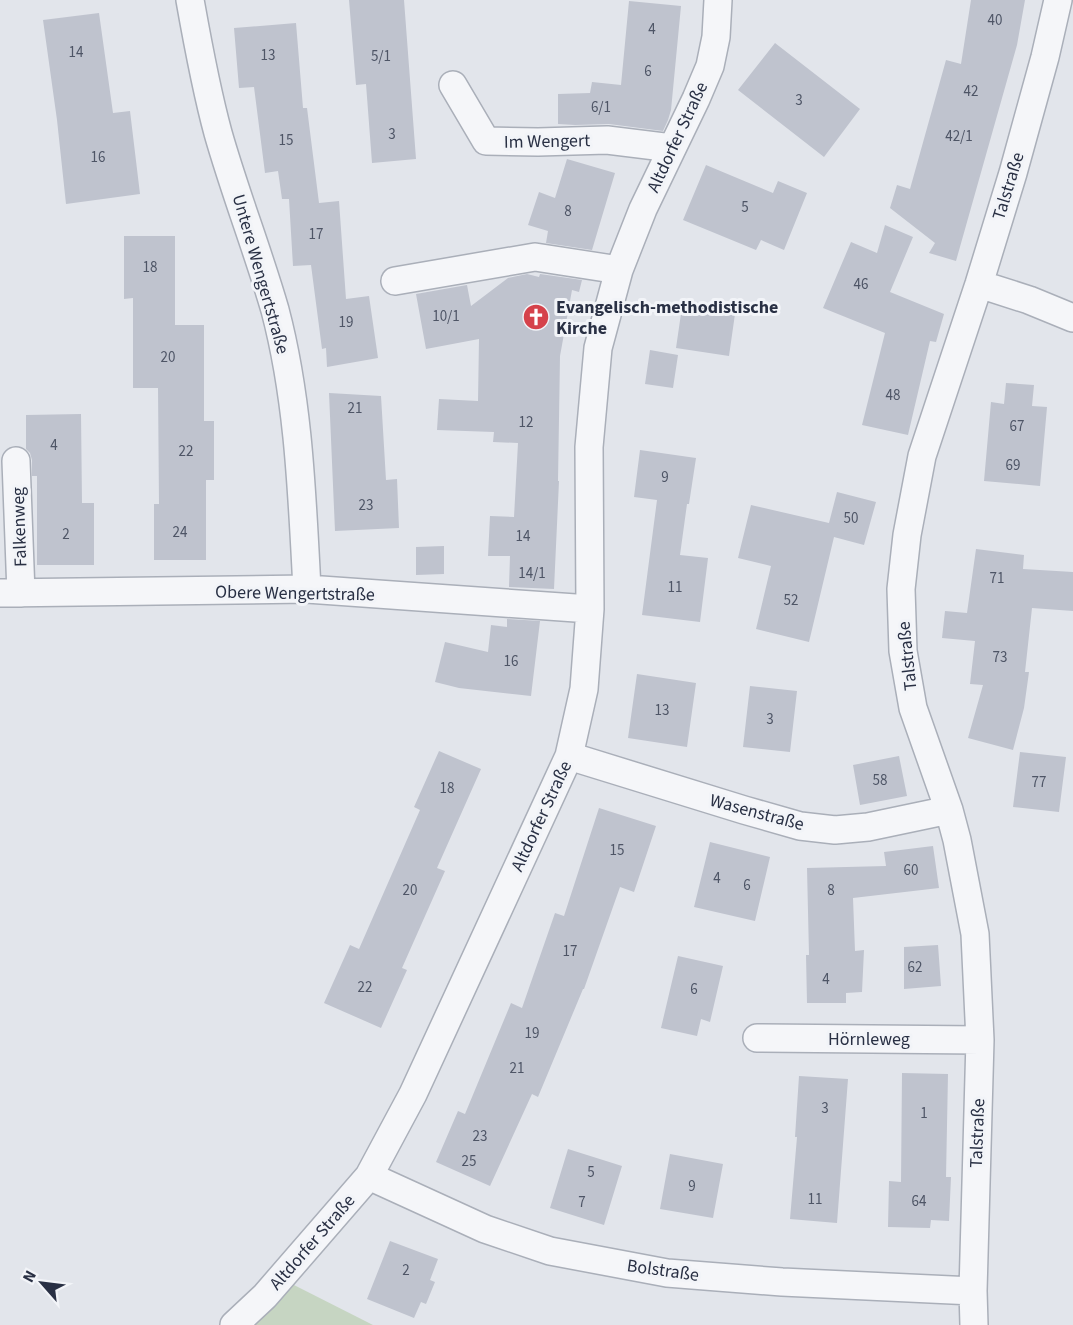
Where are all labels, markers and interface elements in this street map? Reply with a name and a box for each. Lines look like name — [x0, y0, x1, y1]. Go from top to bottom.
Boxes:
house number: 40 — [988, 10, 1002, 31]
house number: 4 — [648, 19, 656, 40]
house number: 14 — [69, 42, 84, 63]
house number: 13 — [261, 45, 275, 66]
house number: 5/1 — [371, 46, 391, 67]
house number: 6 — [644, 61, 652, 82]
street label: Altdorfer Straße — [641, 78, 714, 197]
house number: 42 — [964, 81, 978, 102]
house number: 3 — [795, 90, 803, 111]
house number: 6/1 — [591, 97, 611, 118]
house number: 3 — [388, 124, 396, 145]
house number: 42/1 — [945, 126, 973, 147]
street label: Im Wengert — [504, 128, 590, 155]
house number: 15 — [279, 130, 293, 151]
house number: 16 — [91, 147, 105, 168]
street label: Talstraße — [986, 149, 1031, 223]
street label: Untere Wengertstraße — [226, 191, 295, 357]
house number: 5 — [741, 197, 749, 218]
house number: 8 — [564, 201, 572, 222]
house number: 17 — [309, 224, 323, 245]
house number: 18 — [143, 257, 157, 278]
house number: 46 — [854, 274, 868, 295]
place label: Evangelisch-methodistische Kirche — [556, 295, 778, 341]
church icon: Evangelisch-methodistische Kirche — [521, 302, 551, 332]
house number: 10/1 — [432, 306, 460, 327]
house number: 19 — [339, 312, 353, 333]
house number: 20 — [161, 347, 175, 368]
house number: 48 — [886, 385, 900, 406]
house number: 21 — [348, 398, 362, 419]
house number: 12 — [519, 412, 533, 433]
house number: 67 — [1010, 416, 1024, 437]
house number: 4 — [50, 435, 58, 456]
house number: 22 — [179, 441, 193, 462]
house number: 69 — [1006, 455, 1020, 476]
house number: 9 — [661, 467, 669, 488]
street label: Falkenweg — [6, 487, 33, 567]
house number: 23 — [359, 495, 373, 516]
house number: 50 — [844, 508, 858, 529]
house number: 24 — [173, 522, 188, 543]
house number: 2 — [62, 524, 70, 545]
house number: 14 — [516, 526, 531, 547]
house number: 14/1 — [518, 563, 546, 584]
house number: 71 — [990, 568, 1004, 589]
house number: 11 — [668, 577, 682, 598]
street label: Obere Wengertstraße — [215, 580, 375, 607]
house number: 52 — [784, 590, 798, 611]
street label: Talstraße — [891, 620, 924, 692]
house number: 73 — [993, 647, 1007, 668]
house number: 16 — [504, 651, 518, 672]
house number: 13 — [655, 700, 669, 721]
house number: 3 — [766, 709, 774, 730]
street label: Altdorfer Straße — [505, 757, 578, 876]
house number: 58 — [873, 770, 887, 791]
house number: 77 — [1032, 772, 1046, 793]
house number: 18 — [440, 778, 454, 799]
street label: Wasenstraße — [707, 788, 807, 837]
house number: 15 — [610, 840, 624, 861]
house number: 60 — [904, 860, 918, 881]
house number: 4 — [713, 868, 721, 889]
house number: 6 — [743, 875, 751, 896]
house number: 20 — [403, 880, 417, 901]
house number: 8 — [827, 880, 835, 901]
house number: 17 — [563, 941, 577, 962]
house number: 62 — [908, 957, 922, 978]
house number: 4 — [822, 969, 830, 990]
house number: 22 — [358, 977, 372, 998]
house number: 6 — [690, 979, 698, 1000]
house number: 19 — [525, 1023, 539, 1044]
street label: Hörnleweg — [828, 1027, 910, 1052]
house number: 21 — [510, 1058, 524, 1079]
house number: 3 — [821, 1098, 829, 1119]
street label: Talstraße — [964, 1098, 991, 1168]
house number: 1 — [920, 1103, 928, 1124]
house number: 23 — [473, 1126, 487, 1147]
house number: 25 — [462, 1151, 476, 1172]
house number: 5 — [587, 1162, 595, 1183]
house number: 9 — [688, 1176, 696, 1197]
street label: Altdorfer Straße — [264, 1189, 361, 1296]
house number: 11 — [808, 1189, 822, 1210]
house number: 64 — [912, 1191, 927, 1212]
house number: 7 — [578, 1192, 586, 1213]
north arrow — [12, 1253, 72, 1313]
street label: Bolstraße — [625, 1253, 701, 1288]
house number: 2 — [402, 1260, 410, 1281]
text: N — [17, 1267, 42, 1286]

